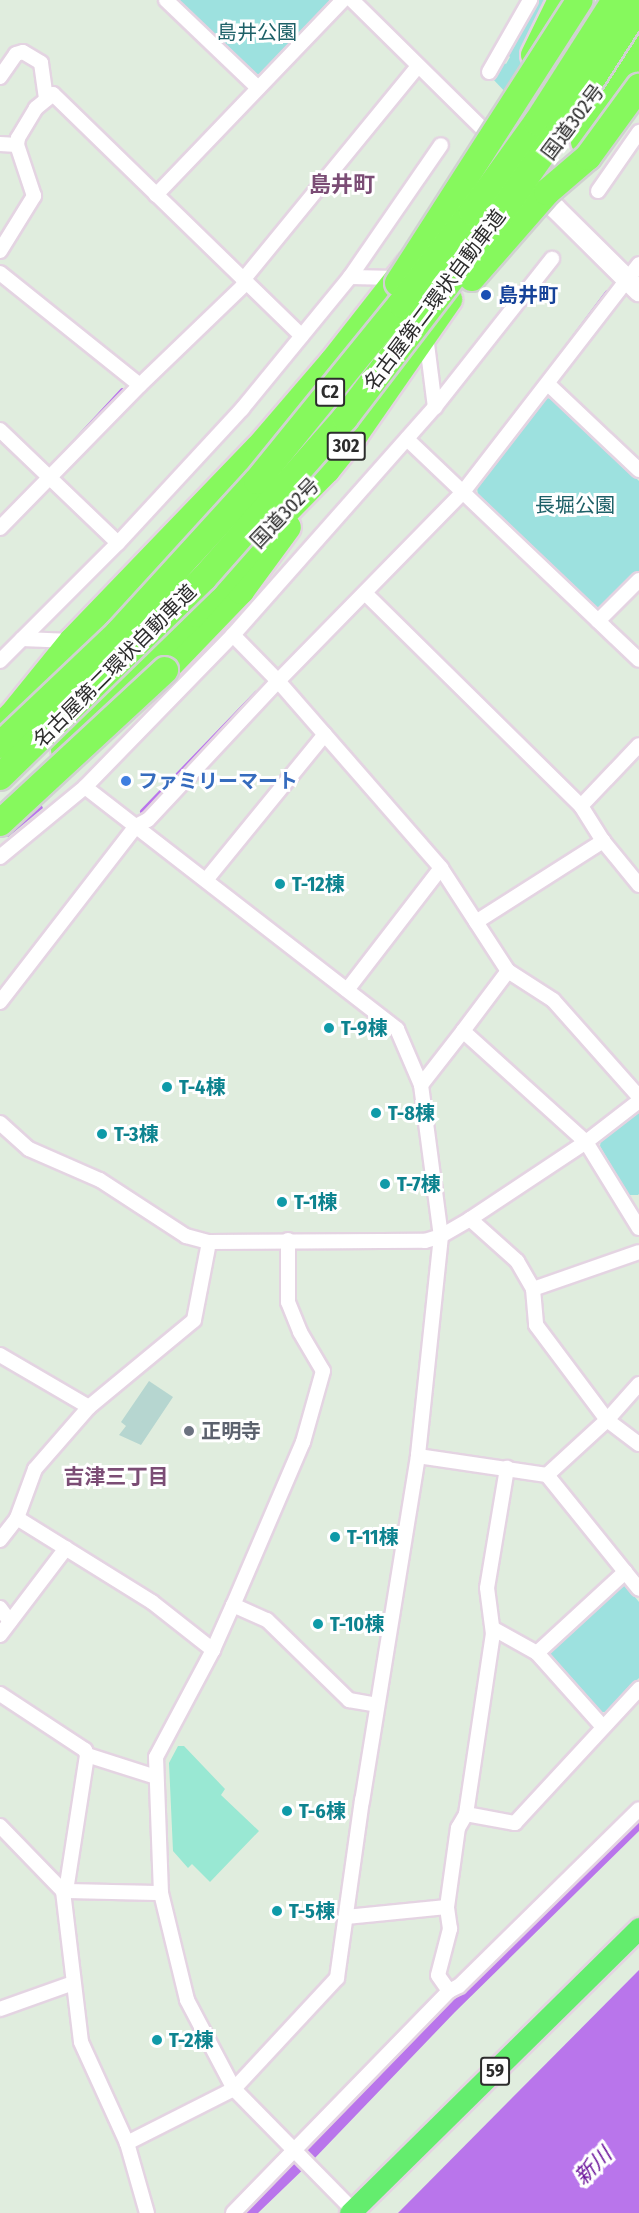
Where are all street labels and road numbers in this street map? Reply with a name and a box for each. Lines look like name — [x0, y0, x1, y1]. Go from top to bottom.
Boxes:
street label: 国道302号 — [537, 80, 609, 164]
street label: 名古屋第二環状自動車道 — [359, 205, 511, 395]
road number: C2 — [315, 377, 345, 407]
road number: 302 — [326, 431, 366, 461]
street label: 国道302号 — [246, 473, 324, 553]
street label: 名古屋第二環状自動車道 — [29, 580, 201, 752]
road number: 59 — [480, 2056, 510, 2086]

